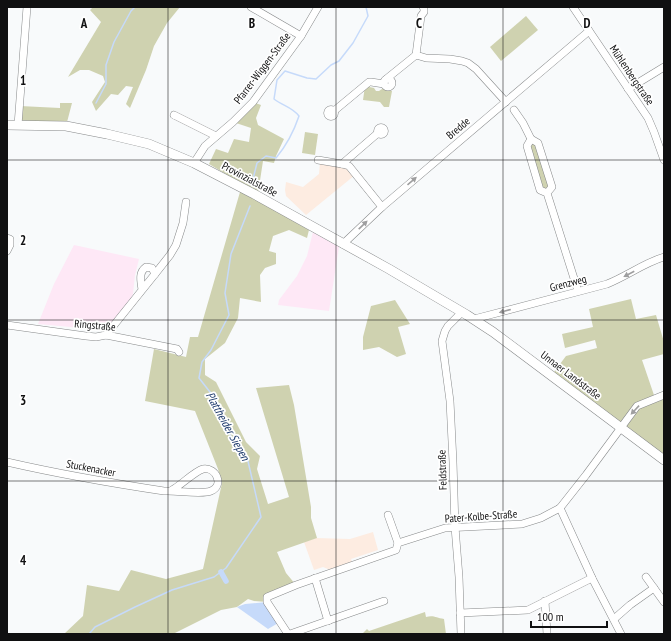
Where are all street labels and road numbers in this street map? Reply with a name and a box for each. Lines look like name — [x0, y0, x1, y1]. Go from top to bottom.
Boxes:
street label: Pfarrer-Wiggen-Straße — [231, 29, 294, 106]
street label: Mühlenbergstraße — [607, 42, 658, 108]
street label: Bredde — [443, 114, 473, 142]
street label: Provinzialstraße — [220, 158, 281, 200]
street label: Grenzweg — [548, 271, 588, 295]
street label: Ringstraße — [74, 316, 117, 334]
street label: Unnaer Landstraße — [538, 348, 604, 403]
street label: Feldstraße — [434, 449, 450, 490]
street label: Stuckenacker — [65, 456, 117, 480]
street label: Pater-Kolbe-Straße — [444, 506, 518, 526]

